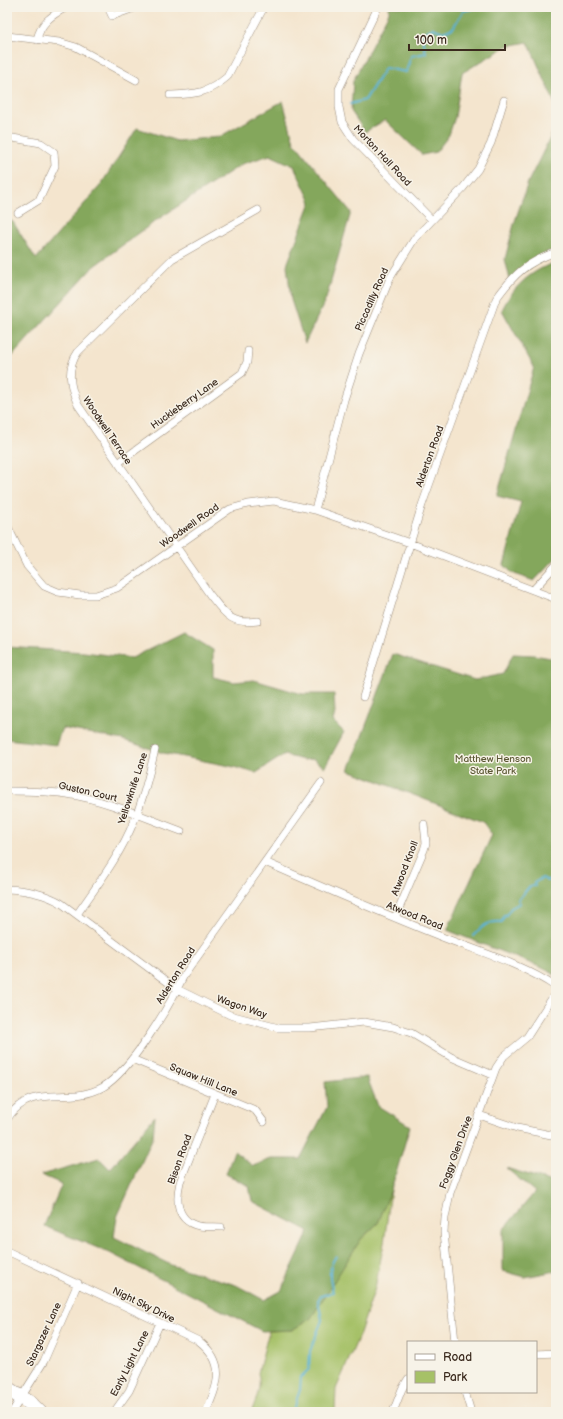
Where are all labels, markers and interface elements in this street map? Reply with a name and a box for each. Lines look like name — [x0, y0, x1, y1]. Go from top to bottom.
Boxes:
scale bar — [409, 26, 505, 52]
text: 100 m — [415, 33, 447, 48]
street label: Morton Hall Road — [351, 123, 414, 189]
street label: Piccadilly Road — [353, 266, 391, 333]
street label: Huckleberry Lane — [148, 376, 221, 432]
street label: Woodwell Terrace — [80, 394, 134, 467]
street label: Alderton Road — [413, 424, 447, 489]
street label: Woodwell Road — [158, 501, 222, 551]
street label: Yellowknife Lane — [115, 751, 150, 827]
park label: Matthew Henson State Park — [455, 753, 532, 777]
street label: Guston Court — [57, 779, 118, 805]
street label: Atwood Knoll — [389, 839, 421, 898]
street label: Atwood Road — [385, 899, 445, 933]
street label: Alderton Road — [154, 945, 198, 1006]
street label: Wagon Way — [215, 993, 269, 1021]
street label: Squaw Hill Lane — [168, 1061, 239, 1099]
street label: Foggy Glen Drive — [437, 1114, 475, 1191]
street label: Bison Road — [165, 1132, 195, 1186]
street label: Night Sky Drive — [110, 1285, 177, 1325]
street label: Stargazer Lane — [24, 1301, 64, 1368]
street label: Early Light Lane — [108, 1328, 152, 1398]
legend — [407, 1341, 537, 1393]
text: Road — [443, 1350, 472, 1365]
text: Park — [443, 1370, 467, 1385]

